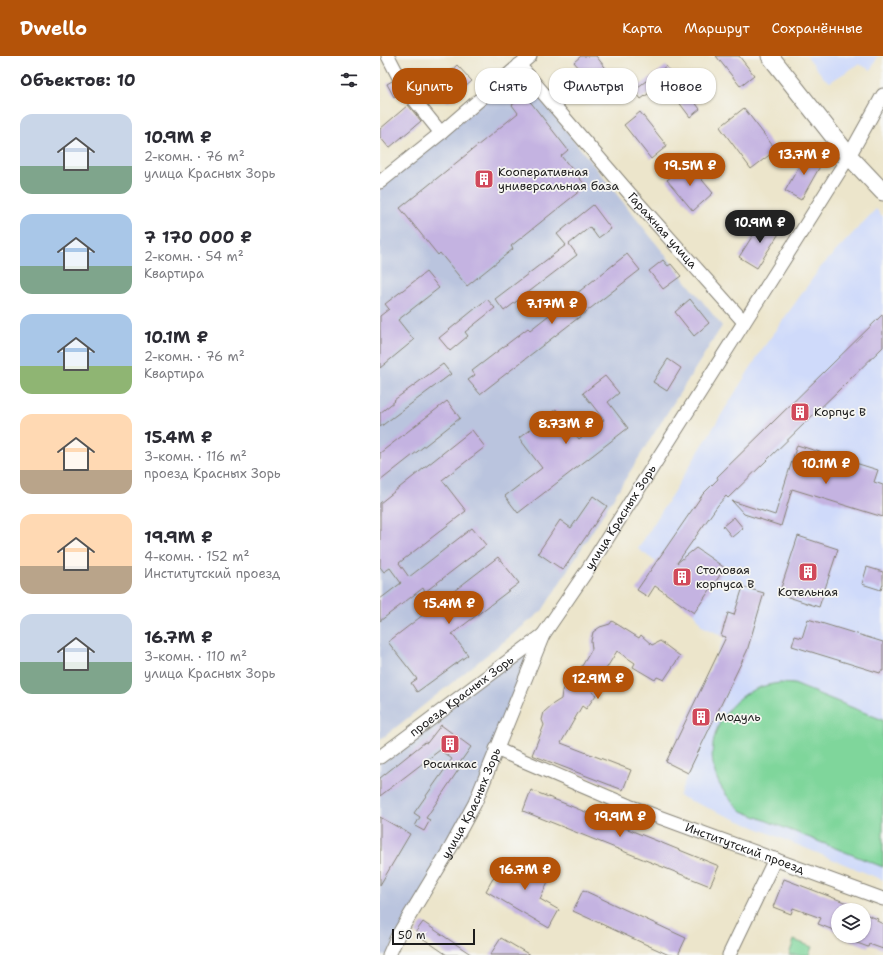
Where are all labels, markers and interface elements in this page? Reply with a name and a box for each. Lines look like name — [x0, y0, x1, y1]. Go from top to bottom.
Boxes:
text: Dwello — [20, 16, 87, 41]
text: Карта — [622, 19, 662, 37]
text: Маршрут — [684, 19, 750, 37]
text: Сохранённые — [772, 19, 863, 37]
chip: Купить — [392, 68, 467, 104]
chip: Снять — [475, 68, 541, 104]
chip: Фильтры — [549, 68, 638, 104]
chip: Новое — [646, 68, 716, 104]
text: Объектов: 10 — [20, 69, 136, 91]
icon: filters — [338, 69, 360, 91]
text: 10.9M ₽ — [144, 126, 212, 148]
icon: home — [52, 130, 100, 178]
pin: 13.7M ₽ — [767, 142, 841, 176]
text: 13.7M ₽ — [778, 146, 830, 163]
text: 2-комн. · 76 m² — [144, 148, 245, 165]
pin: 19.5M ₽ — [653, 153, 727, 187]
text: 19.5M ₽ — [663, 157, 717, 174]
place label: Кооперативная универсальная база — [498, 164, 620, 194]
text: улица Красных Зорь — [144, 165, 275, 182]
building icon: Кооперативная универсальная база — [473, 168, 495, 190]
street label: Гаражная улица — [624, 189, 701, 272]
pin: 10.9M ₽ — [723, 210, 797, 244]
text: 10.9M ₽ — [734, 214, 786, 231]
text: 7 170 000 ₽ — [144, 226, 252, 248]
icon: home — [52, 230, 100, 278]
text: 2-комн. · 54 m² — [144, 248, 244, 265]
text: Квартира — [144, 265, 204, 282]
pin: 7.17M ₽ — [515, 291, 589, 325]
text: 7.17M ₽ — [526, 295, 578, 312]
text: 10.1M ₽ — [144, 326, 208, 348]
icon: home — [52, 330, 100, 378]
text: 2-комн. · 76 m² — [144, 348, 245, 365]
text: Квартира — [144, 365, 204, 382]
building icon: Корпус В — [789, 401, 811, 423]
place label: Корпус В — [814, 404, 866, 420]
pin: 8.73M ₽ — [529, 411, 603, 445]
text: 8.73M ₽ — [538, 415, 594, 432]
text: 15.4M ₽ — [144, 426, 213, 448]
icon: home — [52, 430, 100, 478]
text: 3-комн. · 116 m² — [144, 448, 247, 465]
pin: 10.1M ₽ — [789, 451, 863, 485]
text: 10.1M ₽ — [801, 455, 851, 472]
street label: улица Красных Зорь — [581, 462, 660, 573]
text: проезд Красных Зорь — [144, 465, 281, 482]
text: 19.9M ₽ — [144, 526, 213, 548]
icon: home — [52, 530, 100, 578]
text: 4-комн. · 152 m² — [144, 548, 250, 565]
building icon: Котельная — [797, 561, 819, 583]
place label: Столовая корпуса В — [696, 562, 754, 592]
text: Институтский проезд — [144, 565, 280, 582]
building icon: Столовая корпуса В — [671, 566, 693, 588]
place label: Котельная — [778, 584, 838, 600]
pin: 15.4M ₽ — [412, 591, 486, 625]
text: 15.4M ₽ — [423, 595, 475, 612]
text: 16.7M ₽ — [144, 626, 213, 648]
icon: home — [52, 630, 100, 678]
text: 3-комн. · 110 m² — [144, 648, 247, 665]
street label: проезд Красных Зорь — [406, 652, 517, 740]
text: улица Красных Зорь — [144, 665, 275, 682]
pin: 12.9M ₽ — [561, 666, 635, 700]
text: 12.9M ₽ — [572, 670, 624, 687]
building icon: Модуль — [690, 706, 712, 728]
place label: Модуль — [715, 709, 761, 725]
building icon: Росинкас — [439, 733, 461, 755]
street label: улица Красных Зорь — [438, 745, 505, 862]
place label: Росинкас — [423, 756, 477, 772]
pin: 19.9M ₽ — [583, 804, 657, 838]
text: 19.9M ₽ — [594, 808, 646, 825]
street label: Институтский проезд — [683, 819, 807, 878]
pin: 16.7M ₽ — [488, 857, 562, 891]
text: 16.7M ₽ — [499, 861, 551, 878]
map controls — [831, 903, 871, 943]
button: layers — [831, 903, 871, 943]
scale bar — [392, 927, 475, 946]
text: 50 m — [398, 928, 426, 943]

